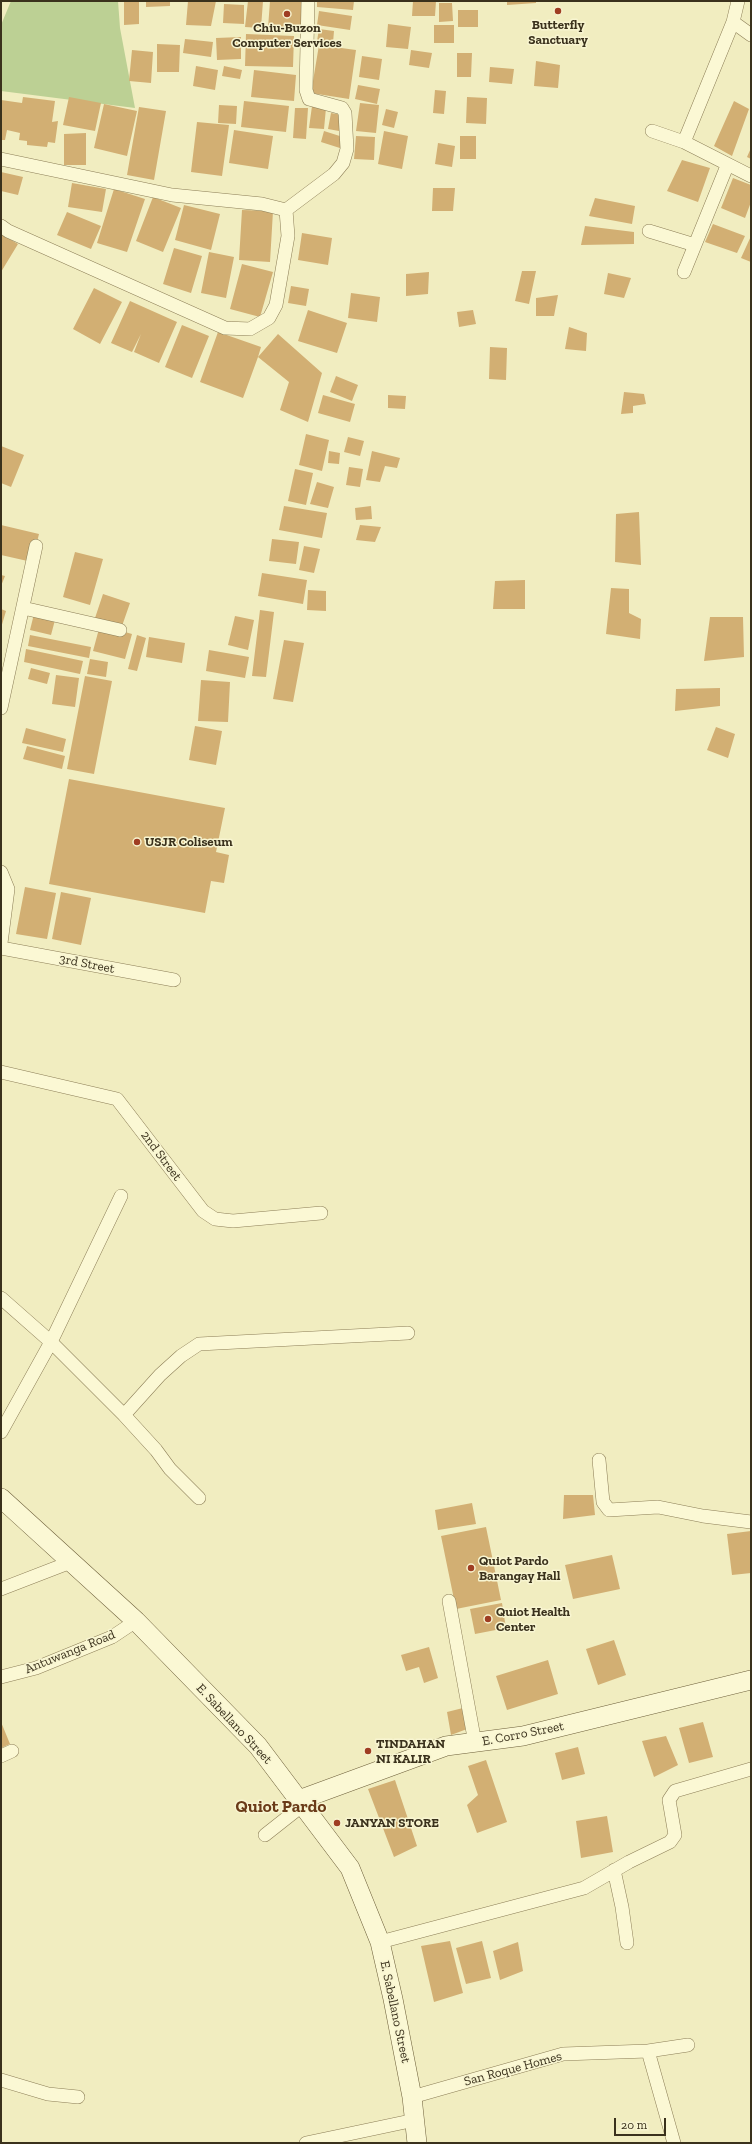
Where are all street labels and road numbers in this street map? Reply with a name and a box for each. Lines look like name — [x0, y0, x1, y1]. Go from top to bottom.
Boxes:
street label: 3rd Street — [58, 951, 116, 977]
street label: 2nd Street — [137, 1128, 185, 1184]
street label: Antuwanga Road — [23, 1627, 117, 1677]
street label: E. Sabellano Street — [193, 1681, 275, 1767]
street label: E. Corro Street — [481, 1718, 565, 1750]
street label: E. Sabellano Street — [377, 1959, 413, 2065]
street label: San Roque Homes — [462, 2048, 564, 2090]

